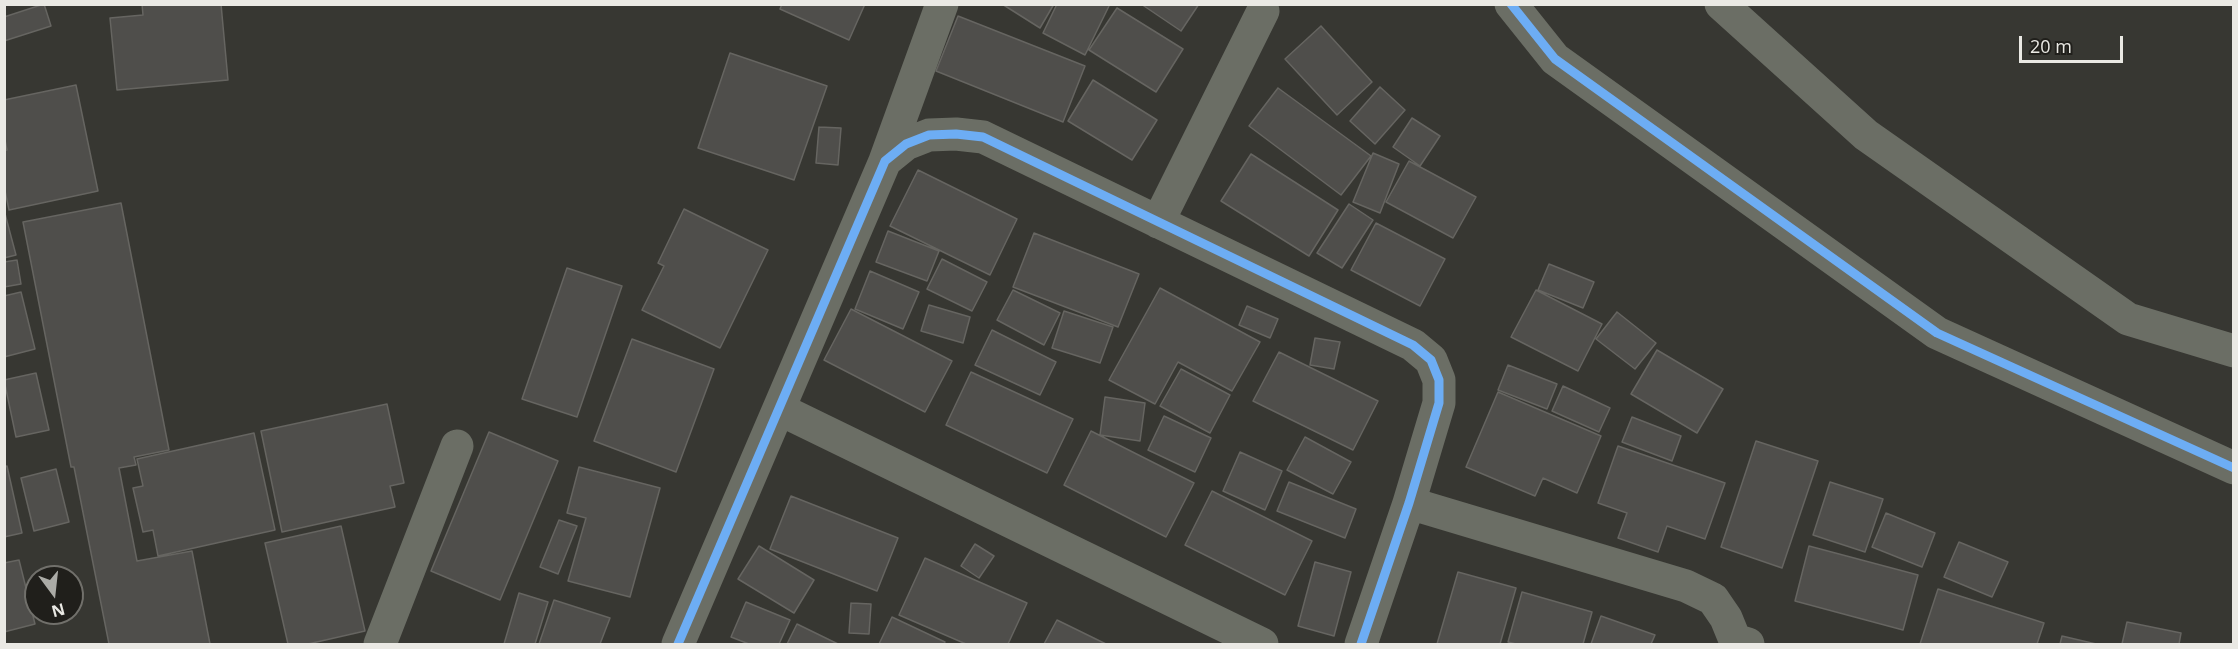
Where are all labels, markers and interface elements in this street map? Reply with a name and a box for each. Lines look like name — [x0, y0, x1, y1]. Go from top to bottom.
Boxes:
scale bar — [2022, 24, 2126, 62]
text: 20 m — [2030, 34, 2072, 58]
north arrow — [24, 565, 84, 625]
text: N — [49, 598, 67, 623]

